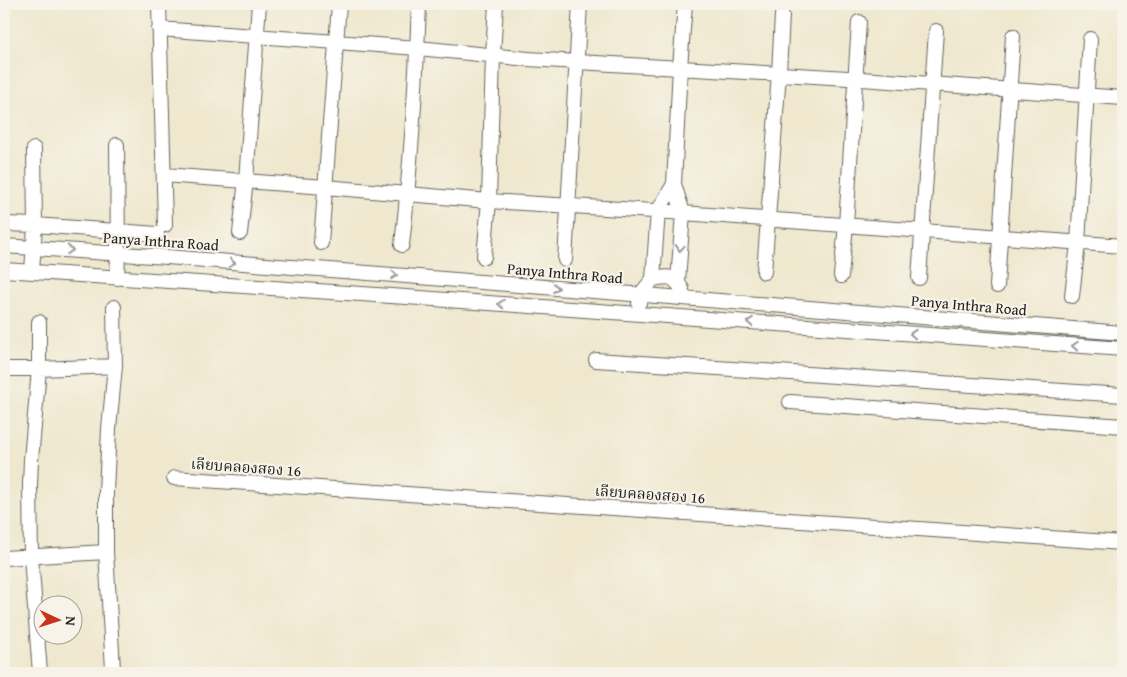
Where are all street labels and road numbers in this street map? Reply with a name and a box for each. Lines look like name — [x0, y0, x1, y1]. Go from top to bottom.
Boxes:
street label: Panya Inthra Road — [103, 226, 219, 256]
street label: Panya Inthra Road — [506, 257, 624, 289]
street label: Panya Inthra Road — [910, 289, 1028, 321]
street label: เลียบคลองสอง 16 — [190, 453, 302, 481]
street label: เลียบคลองสอง 16 — [594, 480, 706, 508]

